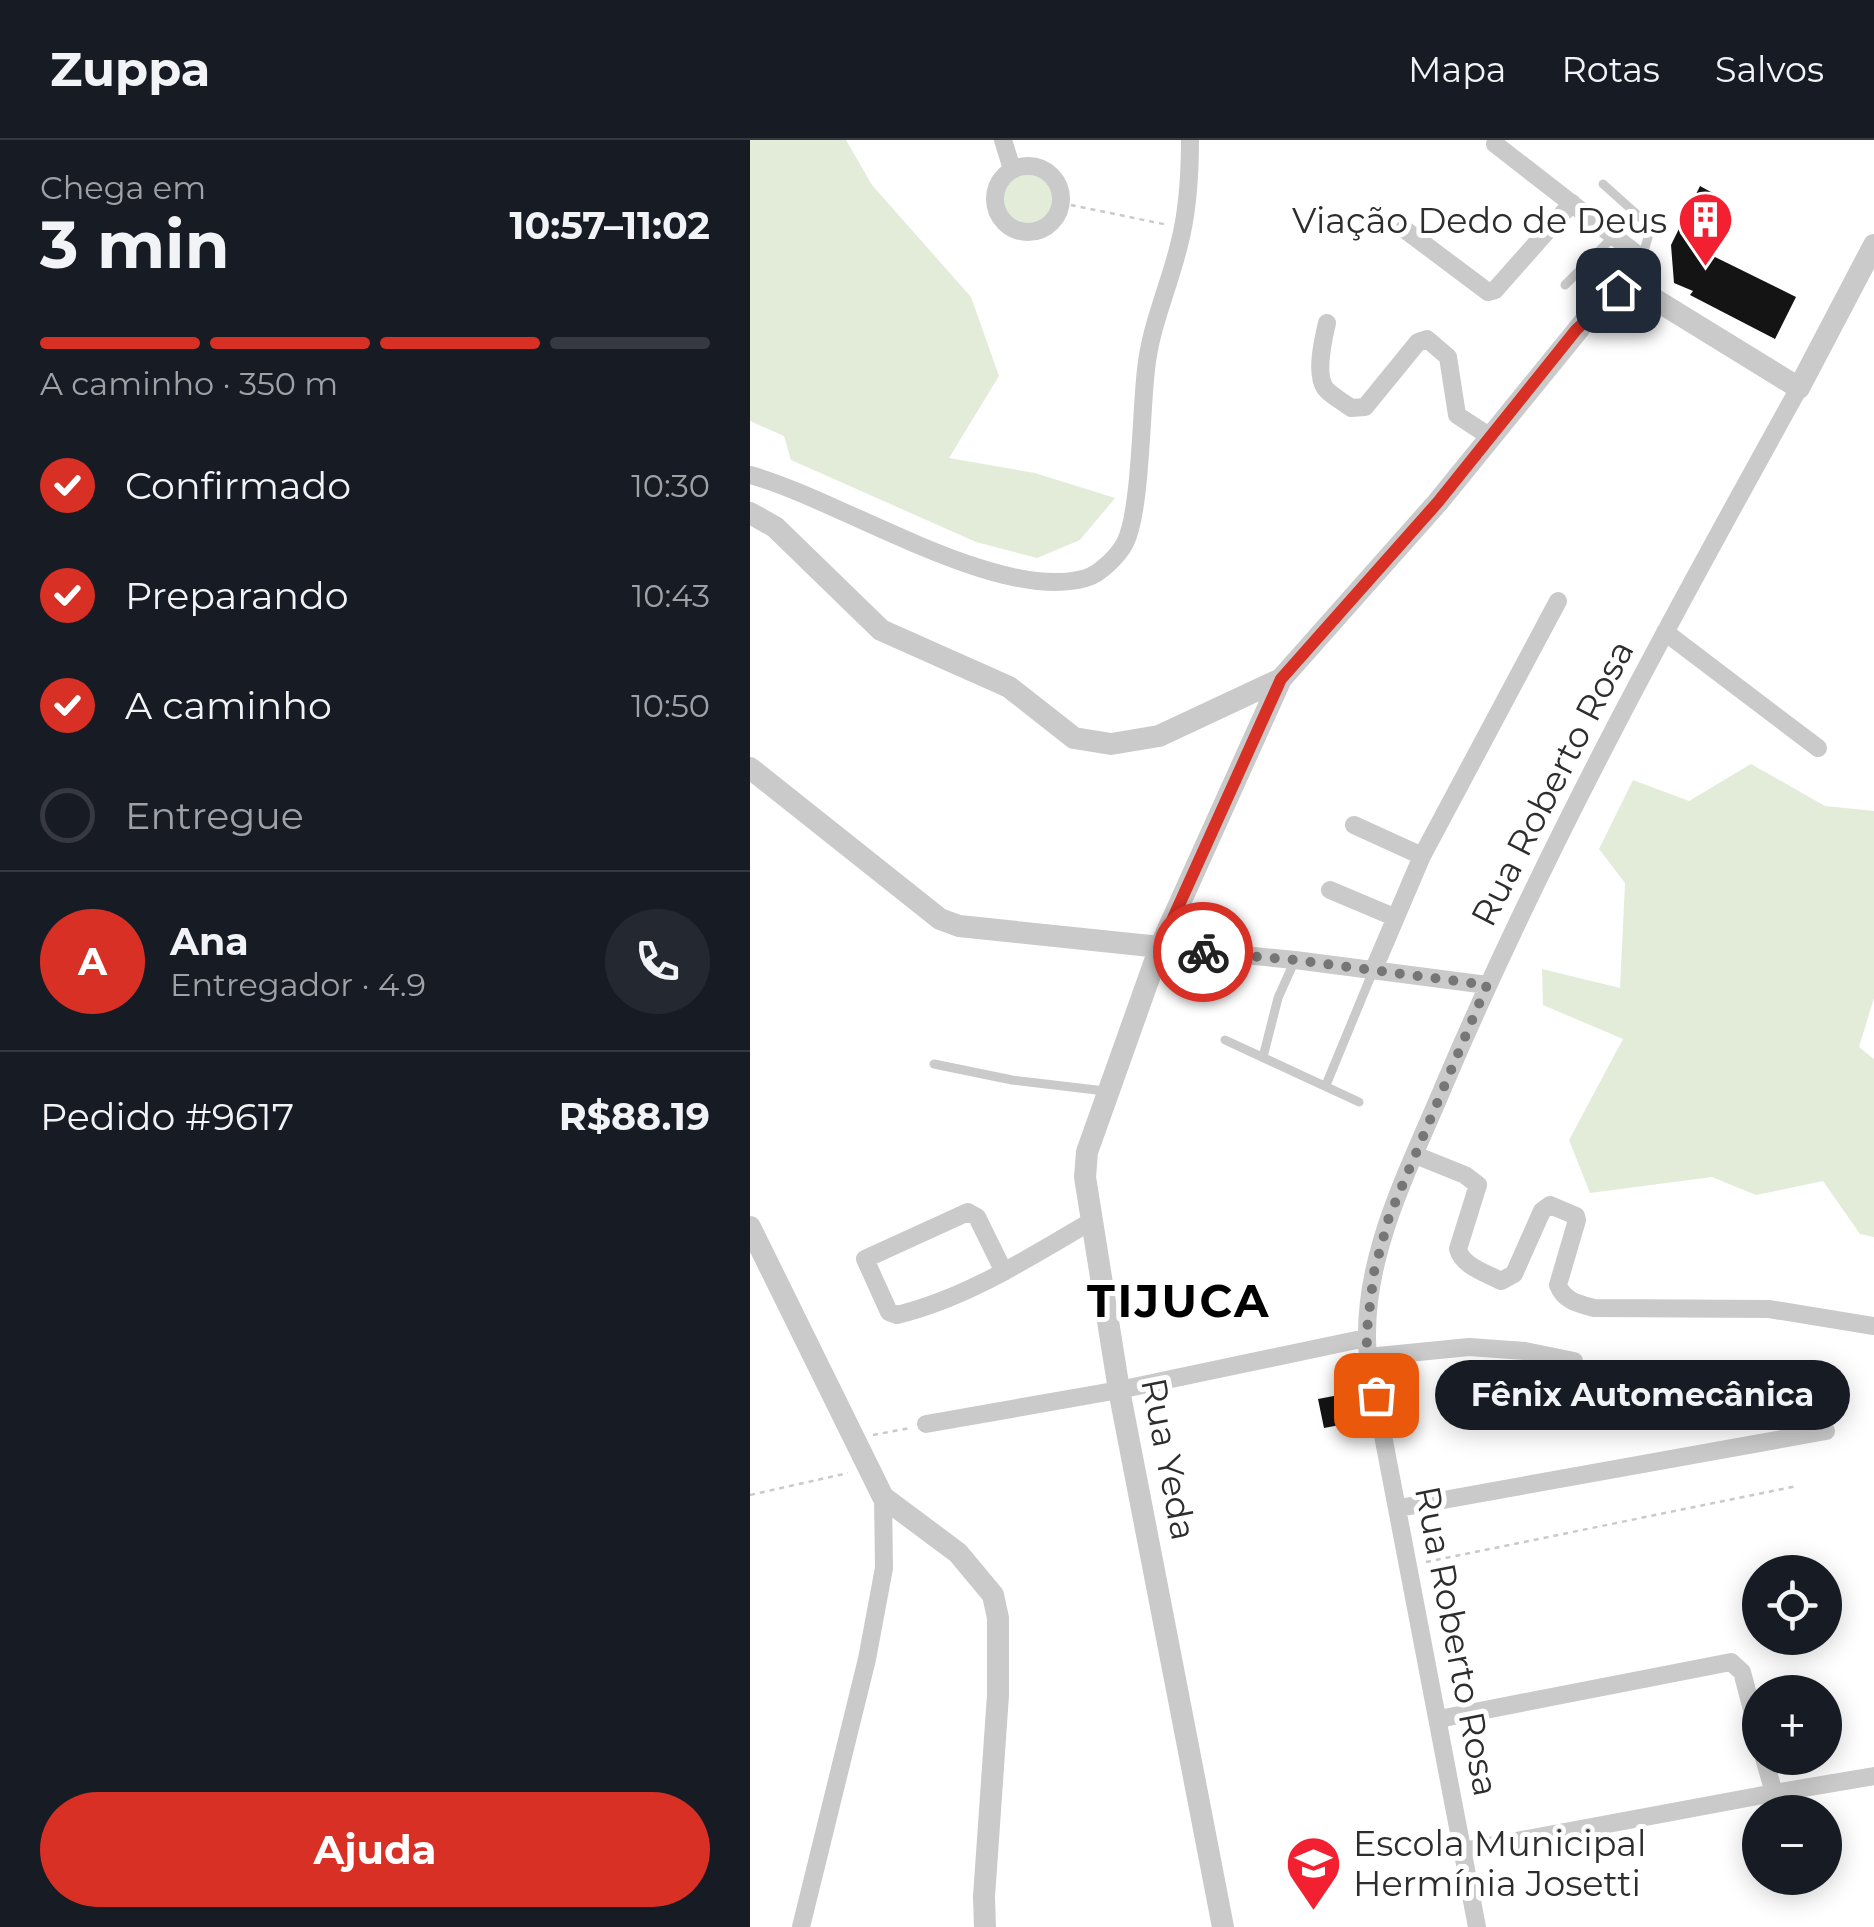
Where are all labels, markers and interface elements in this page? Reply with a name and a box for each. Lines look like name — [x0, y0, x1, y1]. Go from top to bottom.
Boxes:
text: Zuppa — [50, 40, 210, 98]
text: Mapa — [1408, 48, 1506, 91]
text: Rotas — [1561, 48, 1660, 91]
text: Salvos — [1715, 48, 1824, 91]
text: Chega em — [40, 168, 206, 207]
building icon: Viação Dedo de Deus — [1676, 190, 1736, 269]
place label: Viação Dedo de Deus — [1292, 199, 1667, 242]
text: 10:57–11:02 — [510, 202, 710, 249]
text: 3 min — [40, 205, 230, 284]
pin — [1576, 248, 1661, 333]
icon: home — [1591, 263, 1646, 318]
text: A caminho · 350 m — [40, 364, 338, 403]
icon: check — [40, 458, 95, 513]
text: Confirmado — [125, 462, 351, 509]
text: 10:30 — [631, 466, 710, 505]
icon: check — [40, 568, 95, 623]
text: Preparando — [125, 572, 349, 619]
text: 10:43 — [632, 576, 710, 615]
street label: Rua Roberto Rosa — [1461, 633, 1643, 933]
icon: check — [40, 678, 95, 733]
text: A caminho — [125, 682, 332, 729]
text: 10:50 — [631, 686, 710, 725]
text: Entregue — [125, 792, 304, 839]
courier — [1153, 902, 1253, 1002]
button: phone — [605, 909, 710, 1014]
text: Ana — [170, 918, 249, 965]
icon: bike — [1176, 925, 1231, 980]
text: A — [78, 938, 107, 985]
text: Entregador · 4.9 — [170, 965, 426, 1004]
text: Pedido #9617 — [40, 1093, 294, 1140]
text: R$88.19 — [559, 1093, 710, 1140]
district label: TIJUCA — [1087, 1273, 1271, 1328]
pin — [1334, 1353, 1419, 1438]
callout: Fênix Automecânica — [1436, 1360, 1851, 1430]
icon: bag — [1349, 1368, 1404, 1423]
street label: Rua Yeda — [1132, 1374, 1206, 1544]
text: Fênix Automecânica — [1471, 1375, 1814, 1414]
street label: Rua Roberto Rosa — [1406, 1482, 1508, 1800]
map controls — [1742, 1555, 1842, 1895]
button: locate — [1742, 1555, 1842, 1655]
button: + — [1742, 1675, 1842, 1775]
button: Ajuda — [40, 1792, 710, 1907]
button: − — [1742, 1795, 1842, 1895]
place label: Escola Municipal Hermínia Josetti — [1353, 1822, 1646, 1905]
school or university icon: Escola Municipal Hermínia Josetti — [1284, 1833, 1344, 1912]

